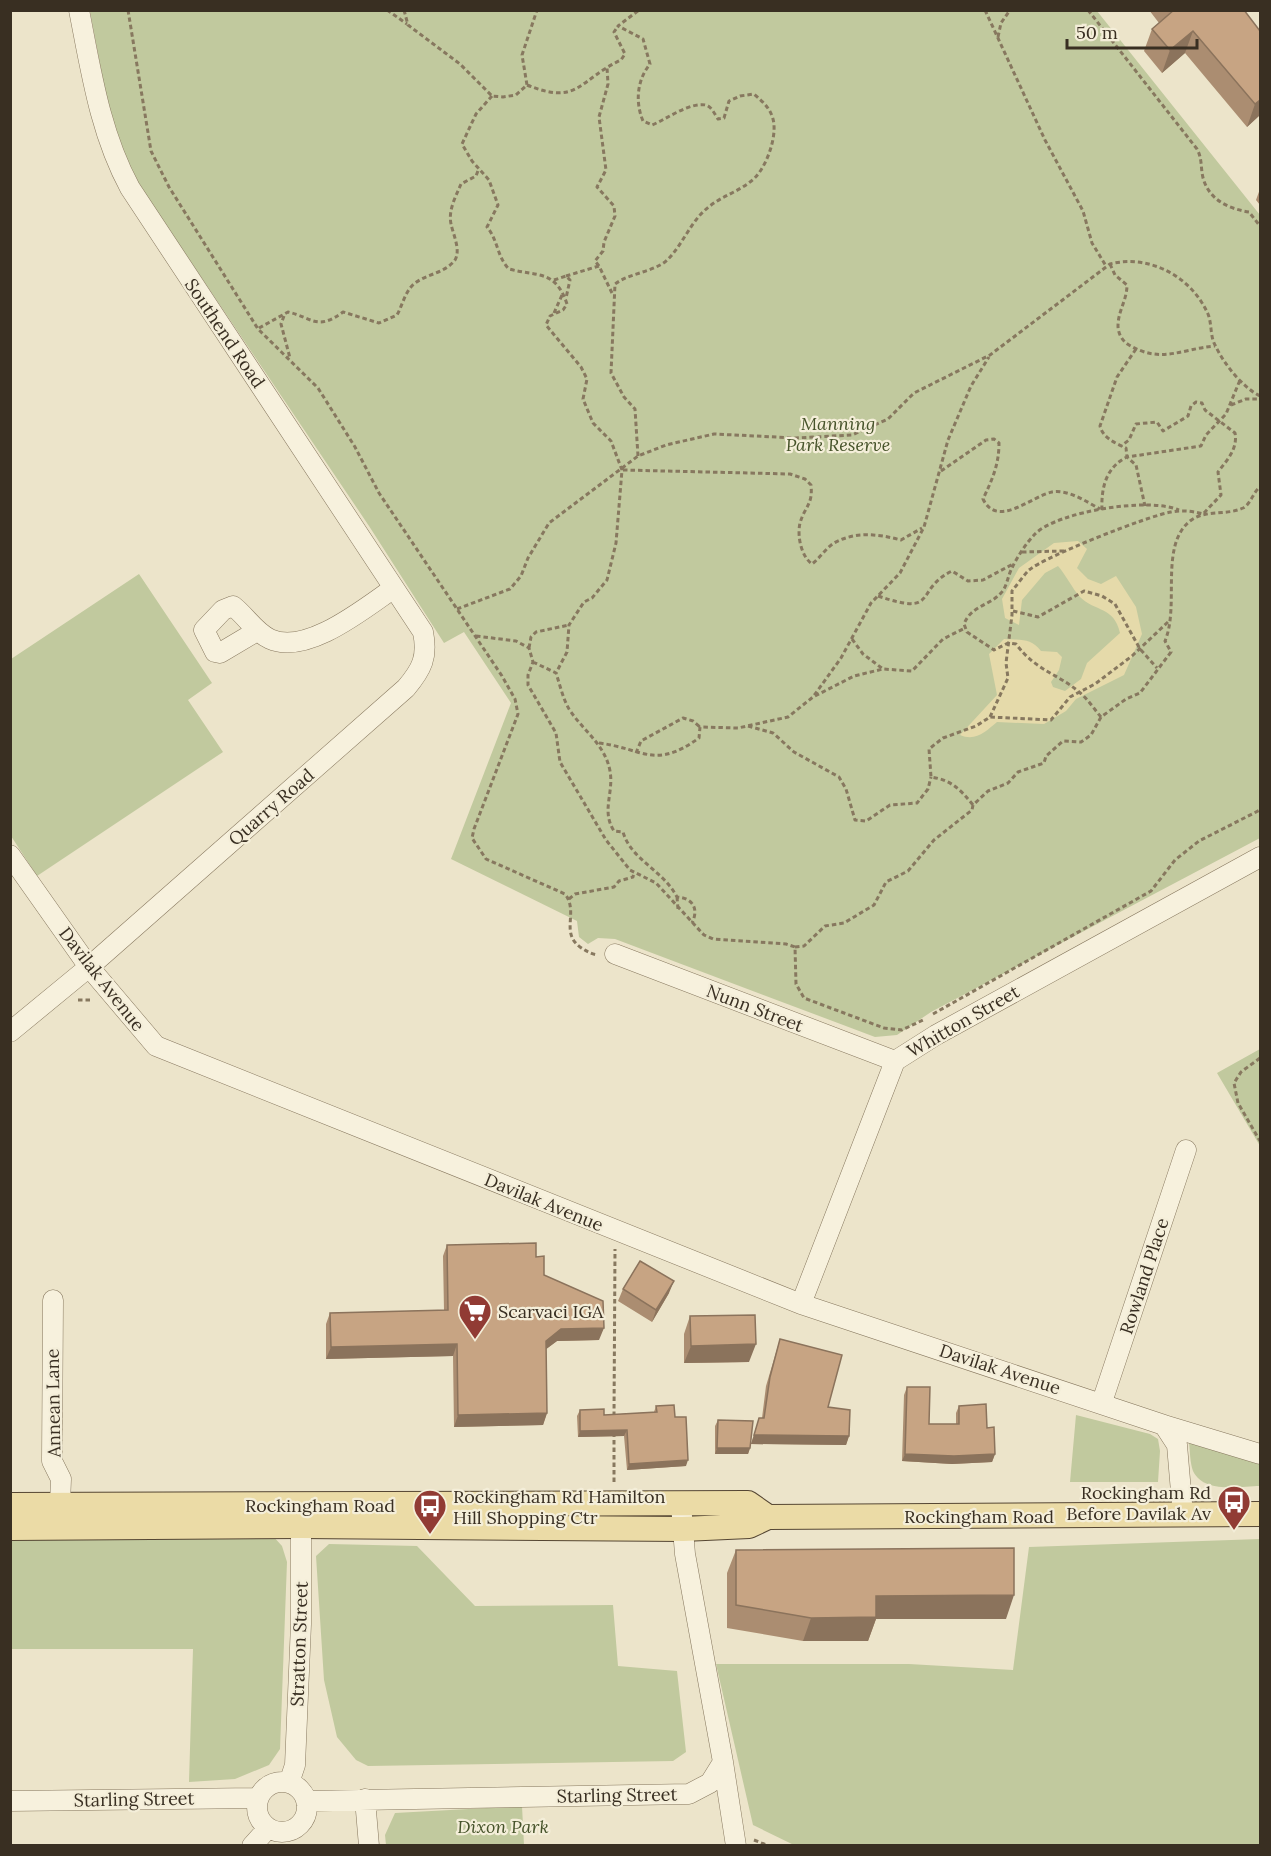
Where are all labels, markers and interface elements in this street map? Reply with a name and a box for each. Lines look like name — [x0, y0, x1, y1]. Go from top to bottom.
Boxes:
scale bar — [1067, 12, 1198, 50]
text: 50 m — [1076, 21, 1118, 44]
street label: Southend Road — [180, 274, 270, 392]
park label: Manning Park Reserve — [786, 412, 890, 456]
street label: Quarry Road — [223, 763, 319, 851]
street label: Davilak Avenue — [54, 922, 150, 1036]
street label: Nunn Street — [703, 979, 807, 1037]
street label: Whitton Street — [903, 980, 1023, 1062]
street label: Davilak Avenue — [481, 1168, 607, 1236]
street label: Rowland Place — [1114, 1215, 1174, 1337]
supermarket icon: Scarvaci IGA — [457, 1293, 493, 1340]
place label: Scarvaci IGA — [498, 1300, 604, 1323]
street label: Davilak Avenue — [936, 1339, 1064, 1400]
street label: Annean Lane — [41, 1348, 65, 1458]
place label: Rockingham Rd Before Davilak Av — [1066, 1481, 1212, 1525]
bus stop icon: Rockingham Rd Before Davilak Av — [1216, 1484, 1252, 1531]
place label: Rockingham Rd Hamilton Hill Shopping Ctr — [453, 1485, 666, 1529]
bus stop icon: Rockingham Rd Hamilton Hill Shopping Ctr — [412, 1488, 448, 1535]
street label: Rockingham Road — [245, 1494, 395, 1517]
street label: Rockingham Road — [904, 1505, 1054, 1528]
street label: Stratton Street — [285, 1581, 313, 1707]
street label: Starling Street — [556, 1782, 678, 1808]
street label: Starling Street — [73, 1786, 195, 1812]
park label: Dixon Park — [457, 1815, 549, 1838]

